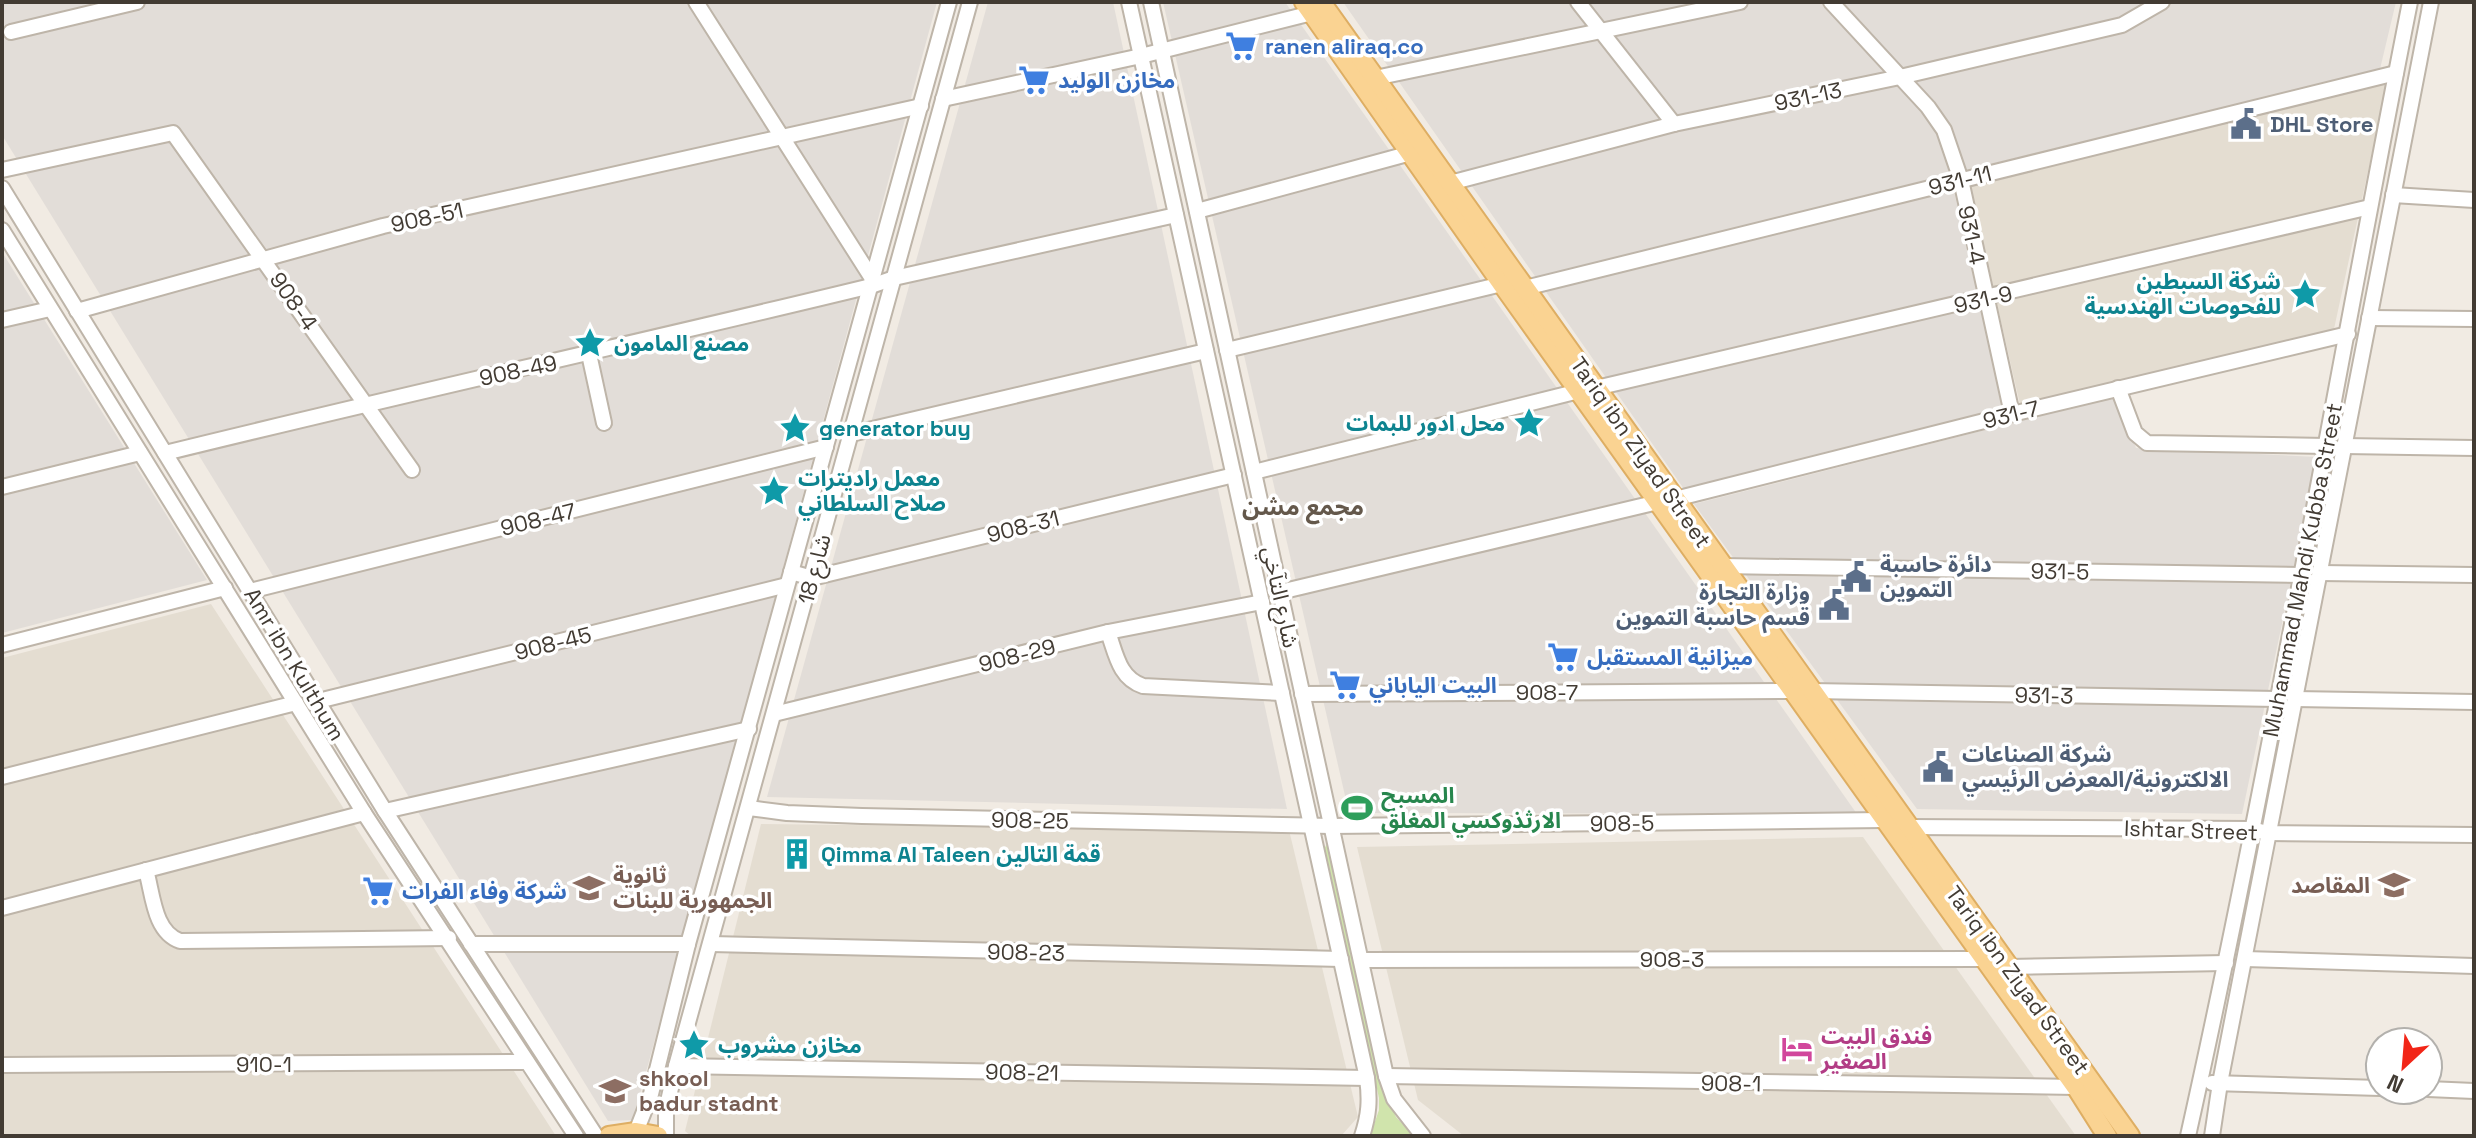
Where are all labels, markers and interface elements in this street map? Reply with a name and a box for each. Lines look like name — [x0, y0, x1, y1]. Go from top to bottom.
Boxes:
supermarket icon: ranen aliraq.co — [1224, 29, 1258, 63]
place label: ranen aliraq.co — [1265, 32, 1424, 60]
supermarket icon: مخازن الوليد — [1017, 63, 1051, 97]
place label: مخازن الوليد — [1058, 66, 1175, 94]
street label: 931-13 — [1772, 75, 1844, 117]
public building icon: DHL Store — [2229, 107, 2263, 141]
place label: DHL Store — [2270, 110, 2373, 138]
street label: 931-11 — [1926, 159, 1994, 201]
street label: 908-51 — [388, 196, 466, 238]
street label: 931-4 — [1952, 203, 1992, 267]
street label: 908-4 — [264, 266, 324, 336]
place label: شركة السبطين للفحوصات الهندسية — [2085, 267, 2281, 320]
place icon: شركة السبطين للفحوصات الهندسية — [2288, 277, 2322, 311]
street label: 931-9 — [1951, 279, 2015, 319]
place icon: مصنع المامون — [573, 326, 607, 360]
place label: مصنع المامون — [614, 329, 749, 360]
street label: 908-49 — [477, 348, 559, 392]
street label: Tariq ibn Ziyad Street — [1564, 351, 1718, 553]
street label: 931-7 — [1980, 394, 2042, 434]
street label: Muhammad Mahdi Kubba Street — [2256, 401, 2348, 739]
place icon: محل ادور للبمات — [1512, 406, 1546, 440]
place label: محل ادور للبمات — [1346, 409, 1505, 437]
place icon: generator buy — [778, 411, 812, 445]
place label: generator buy — [819, 414, 971, 442]
place label: معمل راديترات صلاح السلطاني — [798, 464, 946, 521]
place icon: معمل راديترات صلاح السلطاني — [757, 474, 791, 508]
district label: مجمع مشن — [1242, 491, 1364, 525]
street label: 908-47 — [497, 496, 579, 542]
street label: 908-31 — [984, 504, 1062, 548]
street label: شارع 18 — [791, 531, 840, 608]
street label: شارع التآخي — [1254, 544, 1305, 651]
place label: دائرة حاسبة التموين — [1880, 550, 1992, 603]
street label: 931-5 — [2030, 556, 2090, 586]
public building icon: دائرة حاسبة التموين — [1839, 560, 1873, 594]
place label: وزارة التجارة قسم حاسبة التموين — [1616, 578, 1810, 634]
street label: Amr ibn Kulthum — [238, 583, 352, 745]
public building icon: وزارة التجارة قسم حاسبة التموين — [1817, 588, 1851, 622]
street label: 908-45 — [512, 620, 594, 666]
street label: 908-29 — [976, 632, 1058, 678]
supermarket icon: ميزانية المستقبل — [1546, 640, 1580, 674]
place label: ميزانية المستقبل — [1587, 643, 1753, 671]
supermarket icon: البيت الياباني — [1328, 668, 1362, 702]
place label: البيت الياباني — [1369, 671, 1497, 703]
street label: 908-7 — [1516, 678, 1578, 706]
street label: 931-3 — [2014, 680, 2074, 710]
place label: شركة الصناعات الالكترونية/المعرض الرئيسي — [1962, 740, 2229, 797]
public building icon: شركة الصناعات الالكترونية/المعرض الرئيسي — [1921, 750, 1955, 784]
place label: المسبح الارثذوكسي المغلق — [1381, 781, 1561, 838]
sports icon: المسبح الارثذوكسي المغلق — [1340, 791, 1374, 825]
street label: 908-25 — [991, 805, 1069, 835]
street label: 908-5 — [1590, 808, 1654, 838]
street label: Ishtar Street — [2124, 814, 2258, 846]
building icon: Qimma Al Taleen قمة التالين — [780, 837, 814, 871]
place label: Qimma Al Taleen قمة التالين — [821, 840, 1101, 868]
place label: ثانوية الجمهورية للبنات — [613, 861, 772, 914]
school or university icon: المقاصد — [2377, 868, 2411, 902]
school or university icon: ثانوية الجمهورية للبنات — [572, 871, 606, 905]
place label: المقاصد — [2291, 871, 2370, 899]
supermarket icon: شركة وفاء الفرات — [361, 874, 395, 908]
place label: شركة وفاء الفرات — [402, 877, 567, 905]
street label: Tariq ibn Ziyad Street — [1940, 880, 2096, 1080]
street label: 908-23 — [987, 937, 1065, 967]
street label: 908-3 — [1640, 945, 1704, 973]
place label: فندق البيت الصغير — [1820, 1022, 1932, 1075]
north arrow — [2364, 1026, 2444, 1106]
place icon: مخازن مشروب — [677, 1028, 711, 1062]
place label: مخازن مشروب — [718, 1031, 862, 1059]
hotel icon: فندق البيت الصغير — [1780, 1032, 1814, 1066]
street label: 910-1 — [236, 1050, 292, 1078]
street label: 908-21 — [985, 1057, 1059, 1087]
place label: shkool badur stadnt — [639, 1064, 779, 1117]
street label: 908-1 — [1701, 1068, 1761, 1098]
text: N — [2382, 1068, 2408, 1100]
school or university icon: shkool badur stadnt — [598, 1074, 632, 1108]

